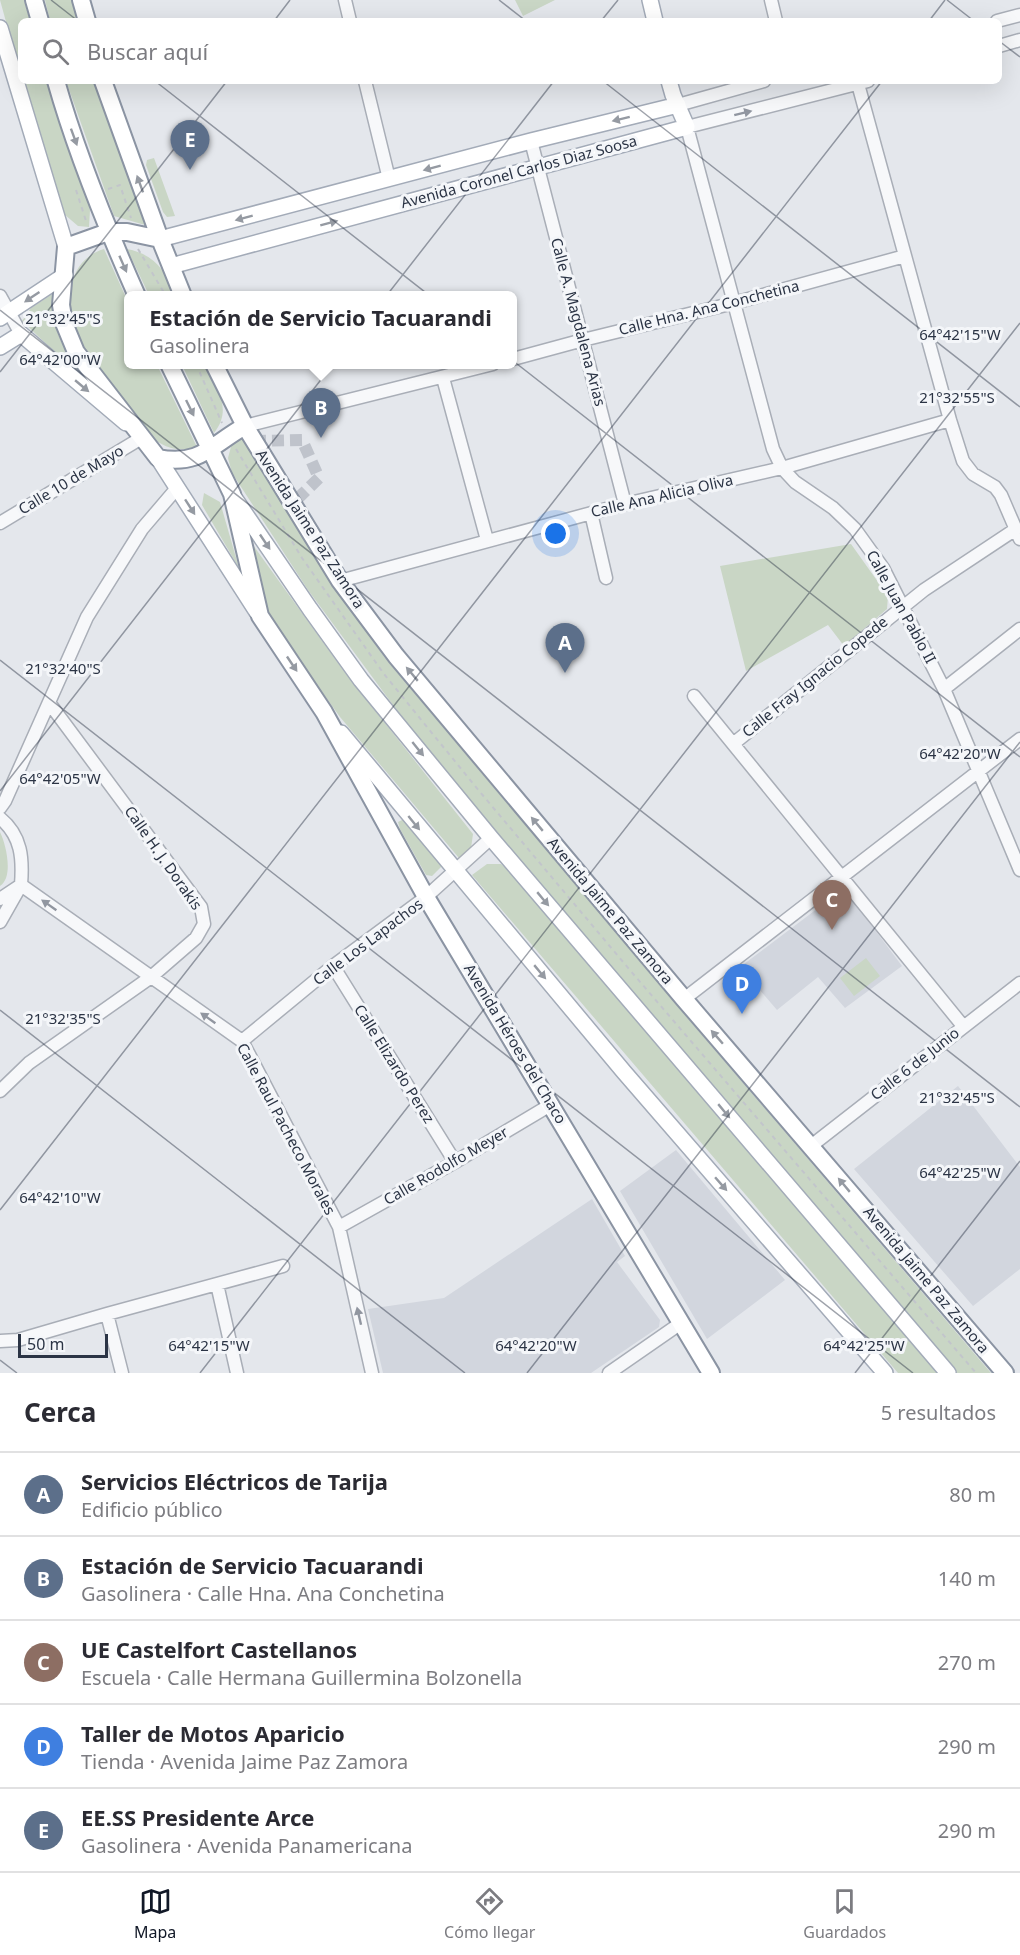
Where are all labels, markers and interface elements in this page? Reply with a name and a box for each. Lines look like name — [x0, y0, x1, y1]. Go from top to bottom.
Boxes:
search box — [18, 18, 1002, 84]
icon: search — [39, 35, 72, 68]
text: Buscar aquí — [87, 36, 208, 66]
one-way arrow — [734, 107, 752, 117]
one-way arrow — [612, 114, 630, 124]
pin: E — [170, 120, 210, 170]
one-way arrow — [70, 128, 79, 146]
street label: Avenida Coronel Carlos Diaz Soosa — [398, 130, 639, 212]
one-way arrow — [423, 163, 441, 173]
one-way arrow — [135, 175, 144, 193]
one-way arrow — [235, 213, 253, 223]
one-way arrow — [319, 218, 338, 228]
street label: Calle A. Magdalena Arias — [547, 235, 611, 408]
one-way arrow — [118, 255, 128, 273]
street label: Calle Hna. Ana Conchetina — [616, 275, 801, 339]
one-way arrow — [25, 291, 41, 303]
popup — [124, 291, 517, 369]
text: Estación de Servicio Tacuarandi — [149, 302, 492, 332]
text: 21°32'45"S — [25, 308, 101, 328]
text: 64°42'15"W — [919, 324, 1001, 344]
text: Gasolinera — [149, 332, 250, 359]
text: 64°42'00"W — [19, 349, 101, 369]
one-way arrow — [74, 379, 90, 392]
text: 21°32'55"S — [919, 387, 995, 407]
pin: B — [302, 388, 340, 438]
one-way arrow — [185, 399, 194, 416]
street label: Calle 10 de Mayo — [14, 440, 127, 518]
street label: Avenida Jaime Paz Zamora — [252, 445, 370, 612]
street label: Calle Ana Alicia Oliva — [589, 469, 735, 521]
one-way arrow — [184, 499, 195, 515]
your location — [541, 519, 570, 548]
one-way arrow — [259, 534, 270, 550]
street label: Calle Juan Pablo II — [862, 546, 941, 667]
street label: Calle Fray Ignacio Copede — [738, 611, 891, 741]
pin: A — [546, 624, 584, 673]
one-way arrow — [286, 656, 298, 672]
text: 21°32'40"S — [25, 658, 101, 678]
one-way arrow — [405, 666, 418, 682]
one-way arrow — [412, 741, 425, 757]
text: 64°42'20"W — [919, 743, 1001, 763]
text: 64°42'05"W — [19, 768, 101, 788]
street label: Calle H. J. Dorakis — [121, 802, 207, 913]
one-way arrow — [408, 815, 420, 830]
one-way arrow — [531, 817, 544, 832]
street label: Avenida Jaime Paz Zamora — [543, 833, 678, 988]
pin: C — [812, 880, 852, 930]
one-way arrow — [536, 891, 549, 906]
street label: Calle Los Lapachos — [308, 893, 426, 989]
one-way arrow — [41, 899, 57, 911]
street label: Avenida Héroes del Chaco — [460, 960, 572, 1127]
one-way arrow — [533, 964, 546, 980]
pin: D — [722, 964, 762, 1014]
street label: Calle Elizardo Perez — [350, 1000, 439, 1127]
text: 21°32'35"S — [25, 1008, 101, 1028]
one-way arrow — [200, 1012, 215, 1024]
street label: Calle 6 de Junio — [866, 1022, 963, 1104]
one-way arrow — [711, 1030, 724, 1045]
street label: Calle Raul Pacheco Morales — [233, 1039, 341, 1218]
text: 21°32'45"S — [919, 1087, 995, 1107]
one-way arrow — [717, 1103, 730, 1118]
street label: Calle Rodolfo Meyer — [380, 1121, 511, 1209]
text: 64°42'25"W — [919, 1162, 1001, 1182]
one-way arrow — [714, 1176, 727, 1191]
one-way arrow — [838, 1177, 851, 1193]
text: 64°42'10"W — [19, 1187, 101, 1207]
street label: Avenida Jaime Paz Zamora — [859, 1202, 994, 1357]
one-way arrow — [354, 1306, 363, 1325]
scale bar — [18, 1331, 108, 1358]
text: 50 m — [27, 1333, 64, 1355]
text: 64°42'15"W — [168, 1335, 250, 1355]
text: 64°42'20"W — [495, 1335, 577, 1355]
text: 64°42'25"W — [823, 1335, 905, 1355]
text: Cerca — [24, 1394, 96, 1430]
text: 5 resultados — [881, 1399, 996, 1426]
text: Servicios Eléctricos de Tarija — [81, 1466, 388, 1496]
text: A — [37, 1481, 50, 1508]
text: 80 m — [949, 1481, 996, 1508]
text: Edificio público — [81, 1496, 223, 1523]
text: Estación de Servicio Tacuarandi — [81, 1550, 423, 1580]
text: B — [37, 1565, 50, 1592]
text: 140 m — [938, 1565, 996, 1592]
text: Gasolinera · Calle Hna. Ana Conchetina — [81, 1580, 445, 1607]
text: UE Castelfort Castellanos — [81, 1634, 357, 1664]
text: C — [37, 1649, 50, 1676]
text: 270 m — [938, 1649, 996, 1676]
text: Escuela · Calle Hermana Guillermina Bolzonella — [81, 1664, 522, 1691]
text: Taller de Motos Aparicio — [81, 1718, 345, 1748]
text: D — [36, 1733, 51, 1760]
text: 290 m — [938, 1733, 996, 1760]
text: Tienda · Avenida Jaime Paz Zamora — [81, 1748, 408, 1775]
text: EE.SS Presidente Arce — [81, 1802, 314, 1832]
text: E — [38, 1817, 49, 1844]
text: 290 m — [938, 1817, 996, 1844]
text: Gasolinera · Avenida Panamericana — [81, 1832, 412, 1859]
tab: Mapa — [134, 1885, 176, 1943]
tab: Cómo llegar — [444, 1885, 535, 1943]
tab: Guardados — [803, 1885, 886, 1943]

